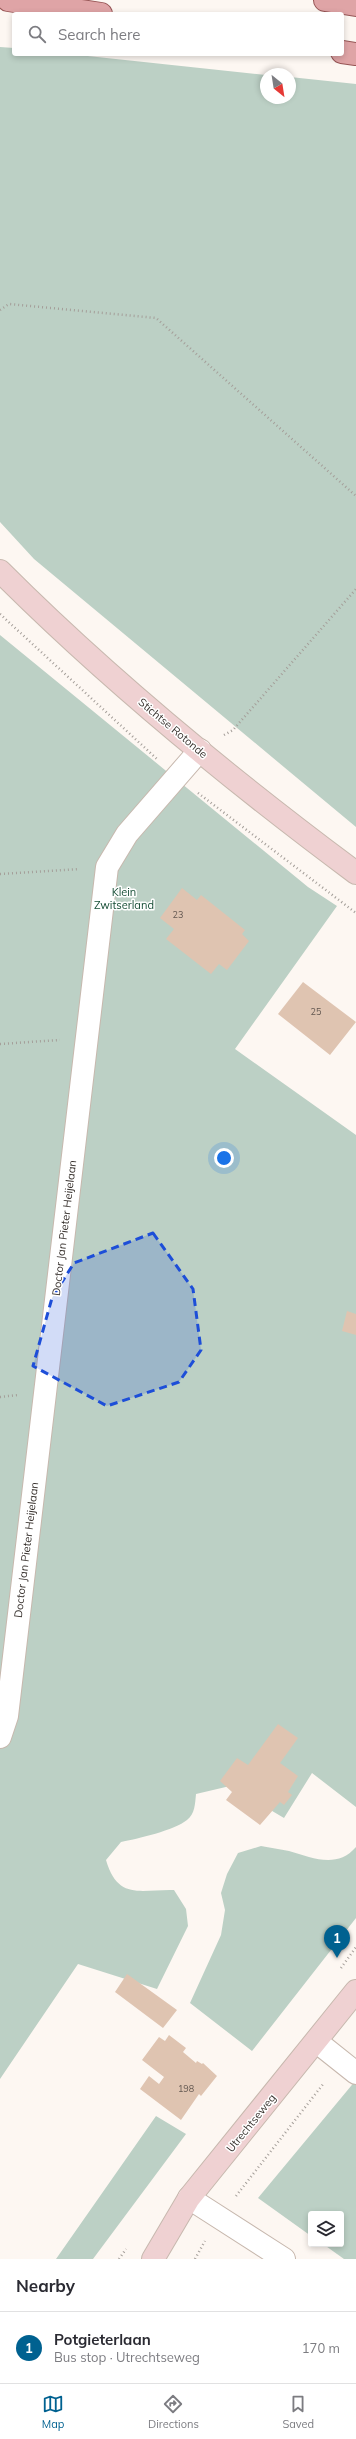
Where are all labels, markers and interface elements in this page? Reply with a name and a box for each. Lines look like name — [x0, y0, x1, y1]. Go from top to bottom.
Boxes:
search box — [12, 12, 344, 56]
icon: search — [26, 23, 48, 45]
text: Search here — [58, 25, 140, 44]
north arrow — [260, 68, 296, 104]
street label: Stichtse Rotonde — [135, 695, 211, 761]
park label: Klein Zwitserland — [94, 885, 154, 912]
house number: 23 — [173, 909, 183, 920]
house number: 25 — [311, 1006, 322, 1017]
your location — [214, 1148, 234, 1168]
street label: Doctor Jan Pieter Heijelaan — [49, 1159, 79, 1297]
street label: Doctor Jan Pieter Heijelaan — [11, 1481, 41, 1619]
pin: 1 — [324, 1925, 350, 1958]
house number: 198 — [178, 2083, 194, 2094]
street label: Utrechtseweg — [223, 2091, 279, 2155]
map controls — [308, 2211, 344, 2247]
button: layers — [308, 2211, 344, 2247]
text: Nearby — [16, 2275, 75, 2296]
text: Potgieterlaan — [54, 2330, 151, 2349]
text: 1 — [25, 2340, 33, 2356]
text: 170 m — [302, 2340, 340, 2356]
text: Bus stop · Utrechtseweg — [54, 2349, 200, 2365]
tab: Map — [42, 2393, 64, 2431]
tab: Directions — [148, 2393, 199, 2431]
tab: Saved — [282, 2393, 314, 2431]

